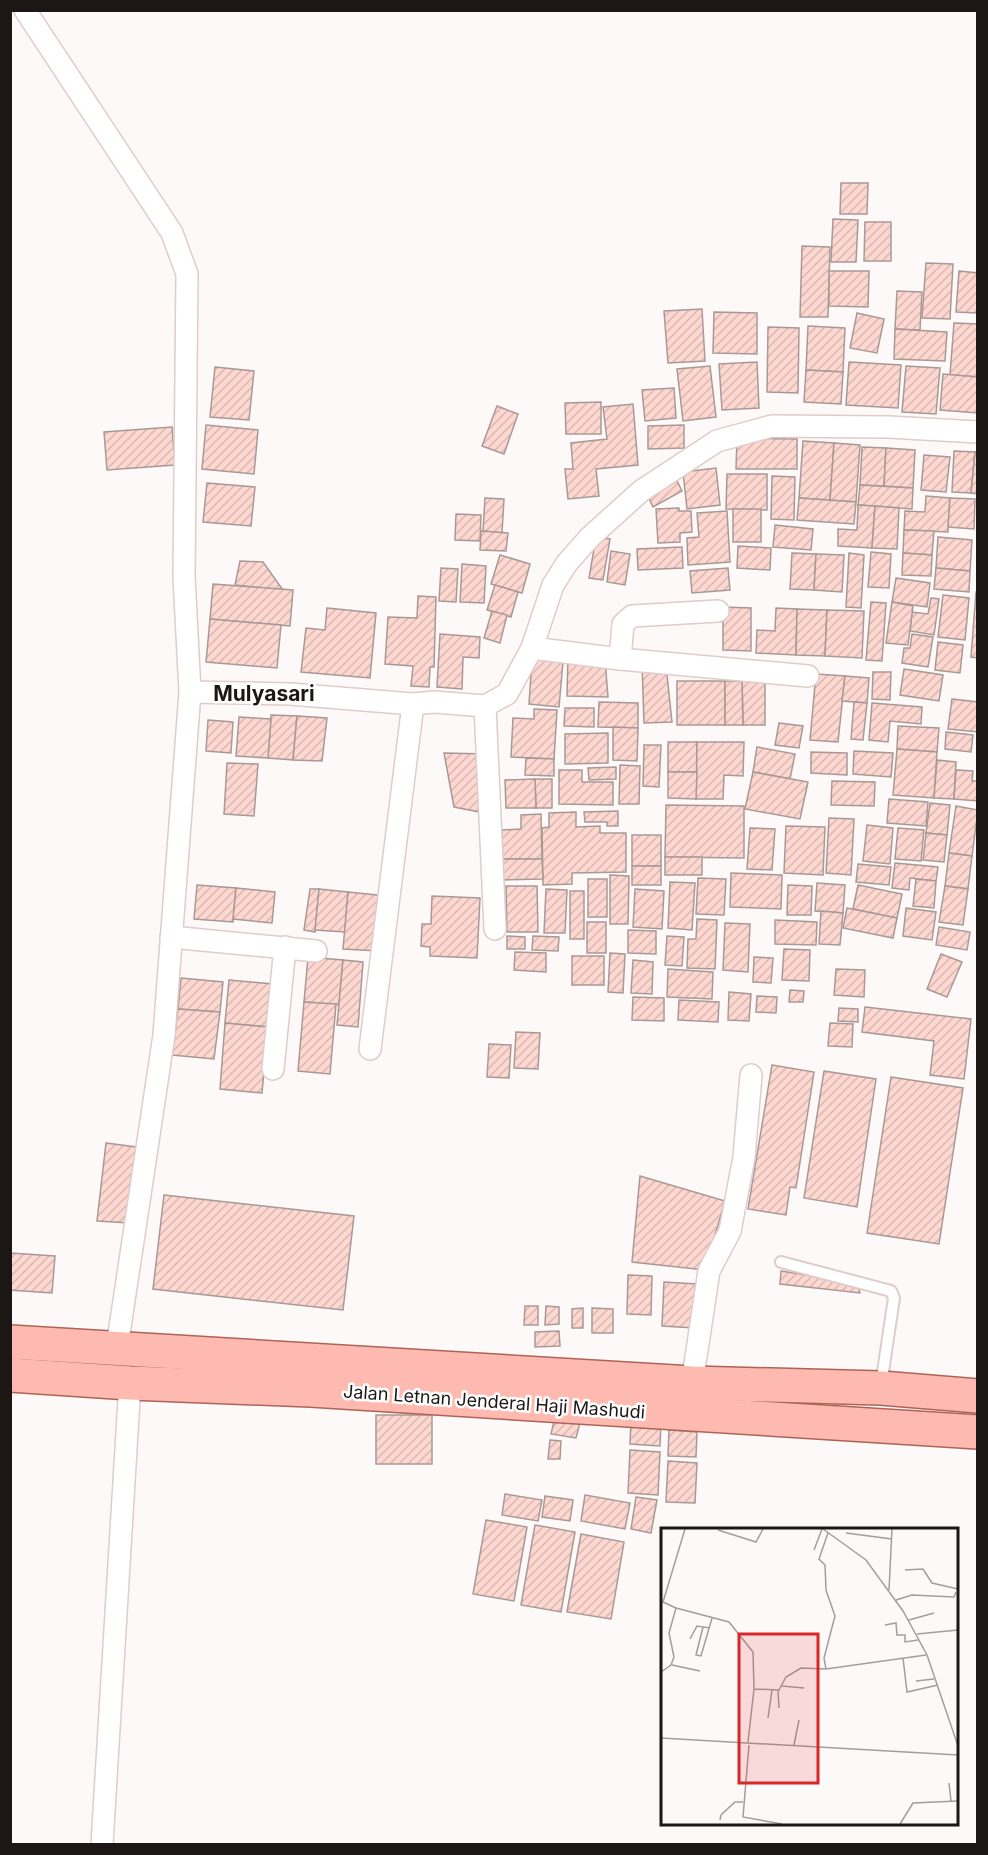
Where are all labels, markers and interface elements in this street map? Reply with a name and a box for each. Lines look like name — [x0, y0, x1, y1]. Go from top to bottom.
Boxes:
district label: Mulyasari — [213, 681, 315, 706]
street label: Jalan Letnan Jenderal Haji Mashudi — [342, 1380, 646, 1423]
inset map — [661, 1528, 958, 1825]

